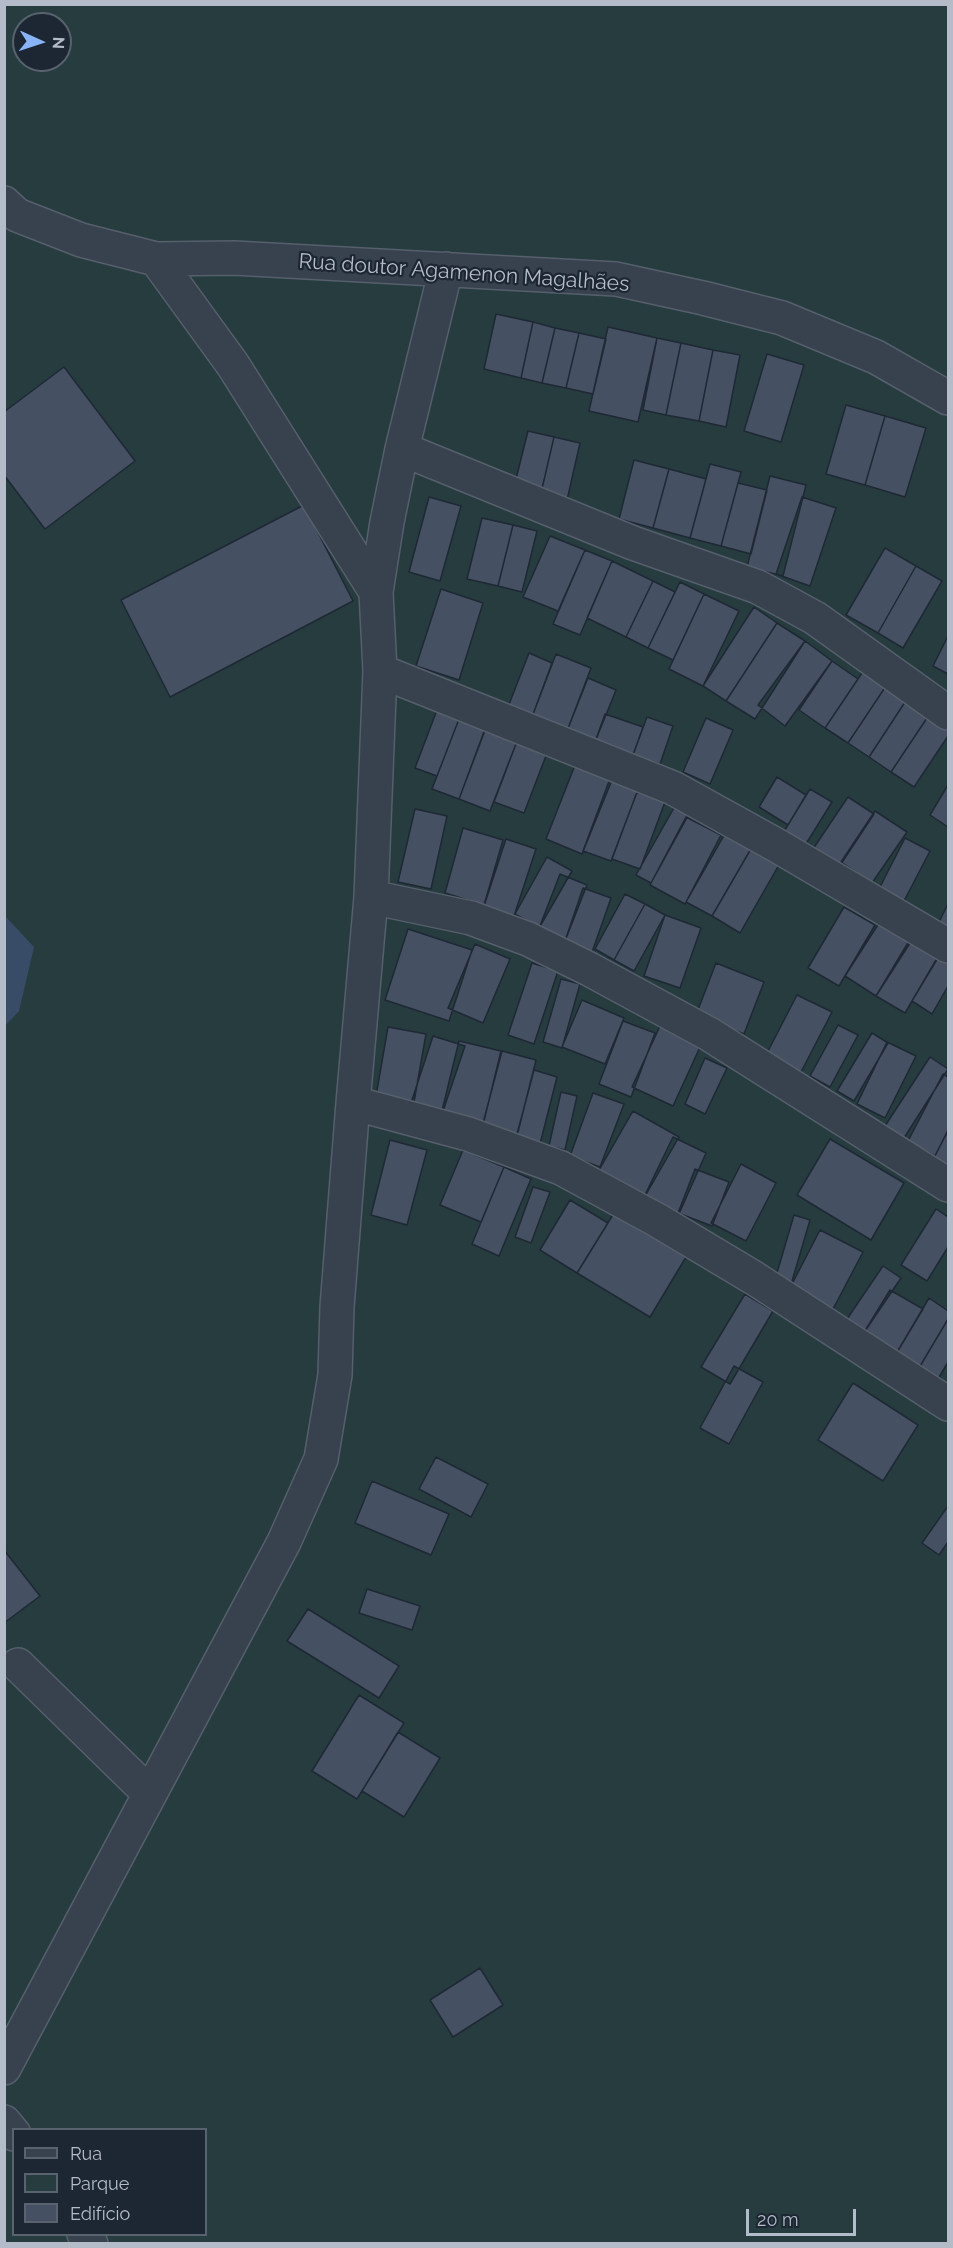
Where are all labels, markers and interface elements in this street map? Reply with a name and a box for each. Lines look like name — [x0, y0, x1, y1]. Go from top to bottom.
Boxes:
north arrow — [12, 12, 72, 72]
text: N — [49, 36, 68, 49]
street label: Rua doutor Agamenon Magalhães — [298, 249, 630, 297]
legend — [12, 2128, 207, 2236]
text: Rua — [70, 2143, 102, 2164]
text: Parque — [70, 2173, 129, 2194]
scale bar — [749, 2197, 858, 2235]
text: Edifício — [70, 2203, 130, 2224]
text: 20 m — [757, 2209, 799, 2230]

